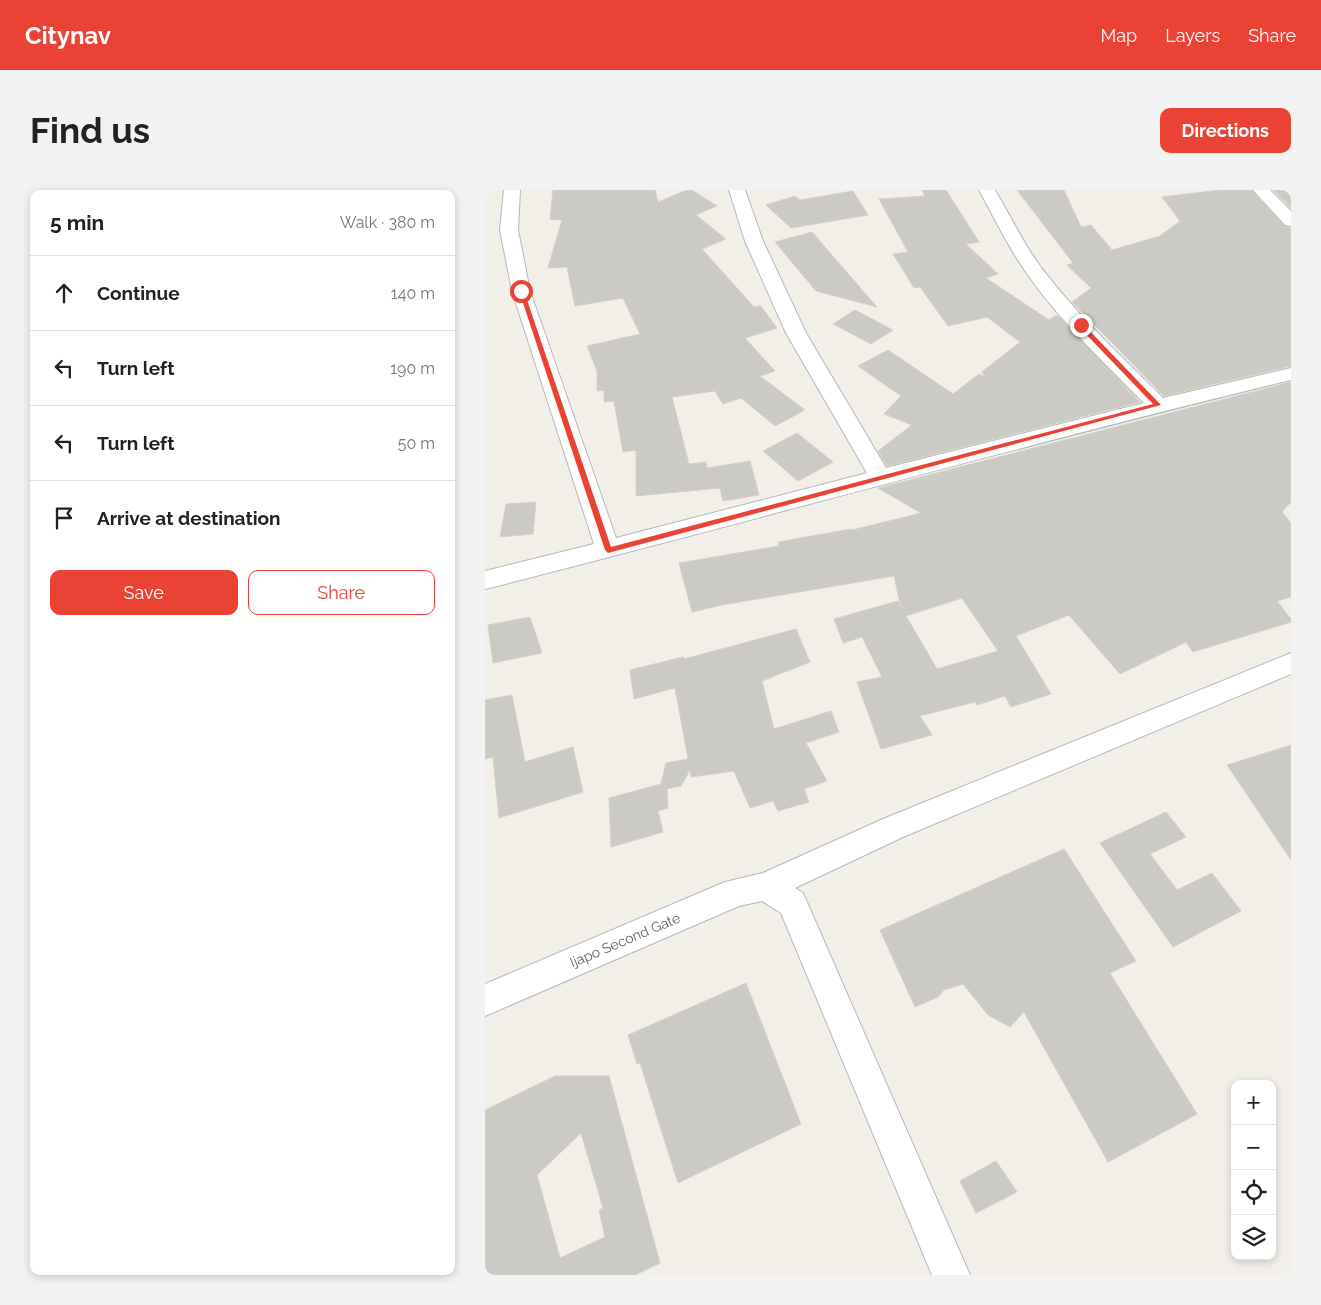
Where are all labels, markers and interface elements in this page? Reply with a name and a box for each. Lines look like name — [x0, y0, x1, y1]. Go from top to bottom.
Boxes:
text: Citynav — [25, 21, 111, 50]
text: Map — [1101, 25, 1137, 46]
text: Layers — [1165, 25, 1220, 46]
text: Share — [1248, 25, 1296, 46]
button: Directions — [1160, 108, 1291, 153]
text: Find us — [30, 110, 150, 151]
text: 5 min — [50, 210, 104, 235]
text: Walk · 380 m — [340, 213, 435, 232]
icon: ahead — [50, 279, 78, 307]
route start — [510, 280, 533, 303]
text: Continue — [97, 282, 180, 304]
text: 140 m — [391, 284, 435, 303]
route end — [1070, 314, 1093, 337]
icon: left — [50, 354, 78, 382]
text: Turn left — [97, 357, 174, 379]
text: 190 m — [390, 359, 435, 378]
icon: left — [50, 429, 78, 457]
text: Turn left — [97, 432, 174, 454]
text: 50 m — [398, 434, 435, 453]
icon: arrive — [50, 504, 78, 532]
text: Arrive at destination — [97, 507, 281, 529]
button: Save — [50, 570, 238, 615]
button: Share — [248, 570, 435, 615]
street label: Ijapo Second Gate — [567, 910, 683, 970]
map controls — [1231, 1080, 1276, 1260]
button: + — [1231, 1080, 1276, 1125]
button: − — [1231, 1125, 1276, 1170]
button: locate — [1231, 1170, 1276, 1215]
button: layers — [1231, 1215, 1276, 1260]

